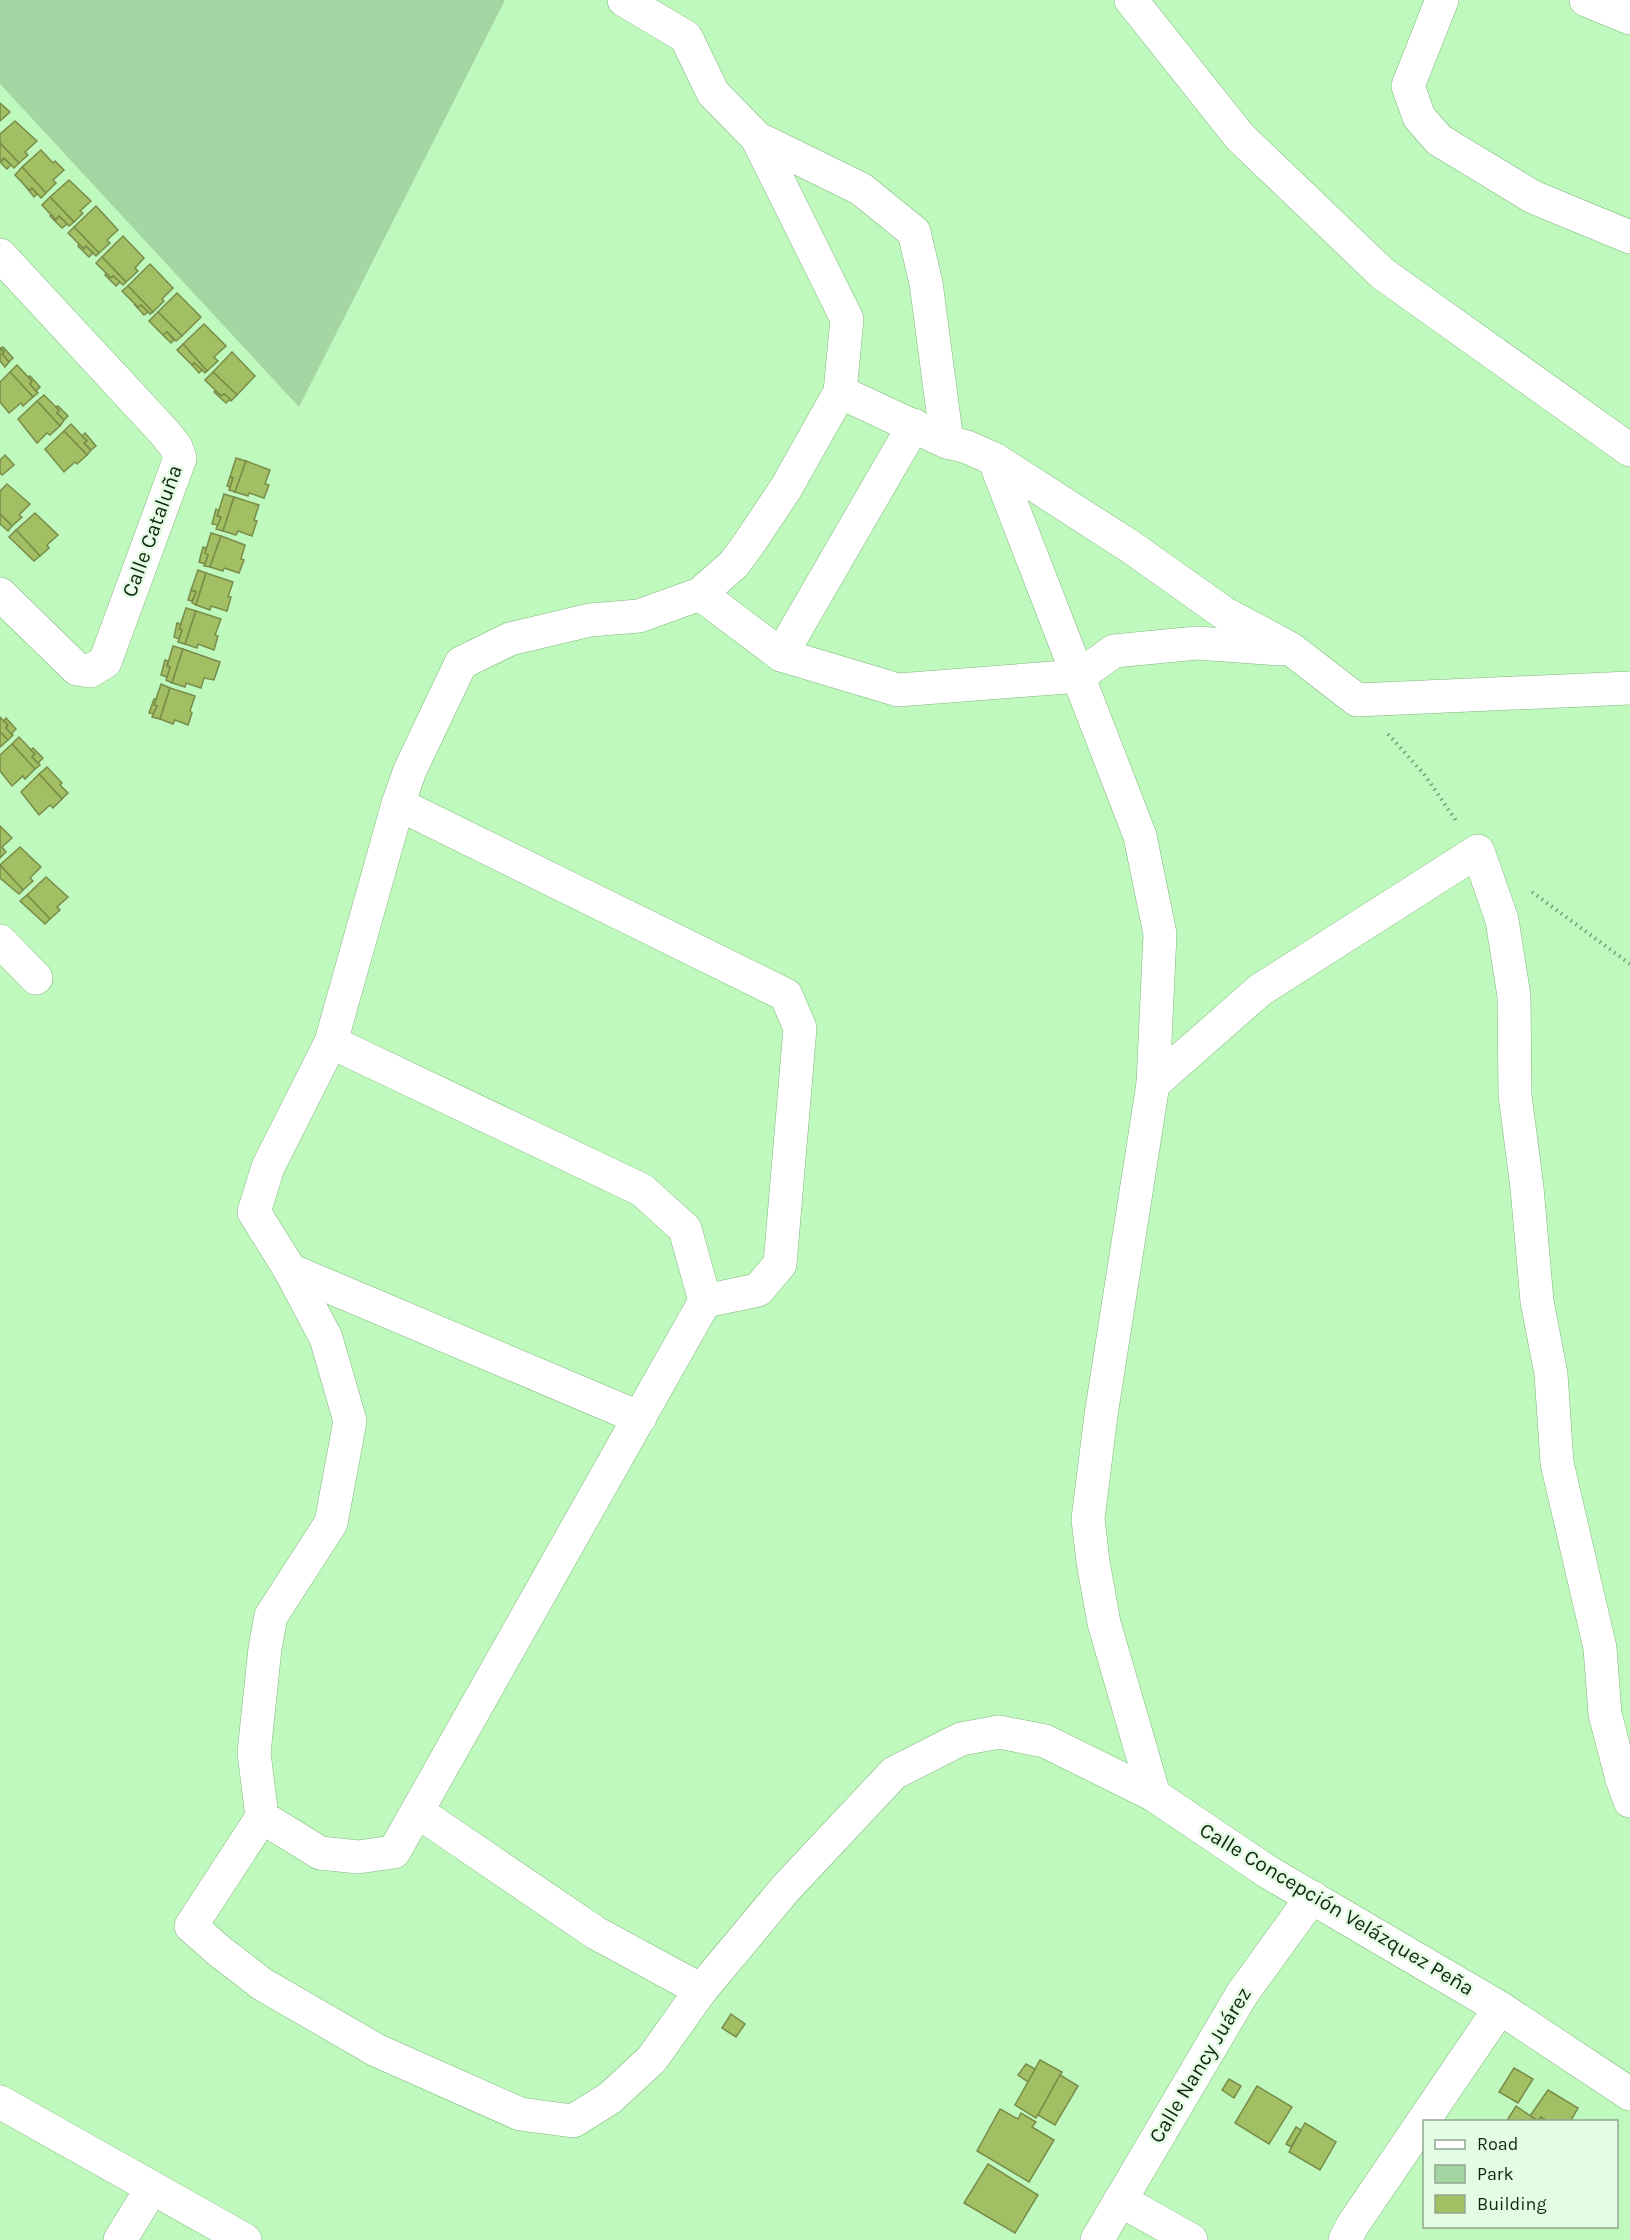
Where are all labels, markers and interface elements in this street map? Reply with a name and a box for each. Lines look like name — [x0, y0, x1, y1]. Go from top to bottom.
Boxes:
street label: Calle Cataluña — [117, 462, 187, 600]
street label: Calle Concepción Velázquez Peña — [1195, 1817, 1479, 2001]
street label: Calle Nancy Juárez — [1144, 1983, 1256, 2147]
legend — [1423, 2120, 1618, 2228]
text: Road — [1477, 2133, 1518, 2155]
text: Park — [1477, 2163, 1514, 2185]
text: Building — [1477, 2193, 1547, 2215]

